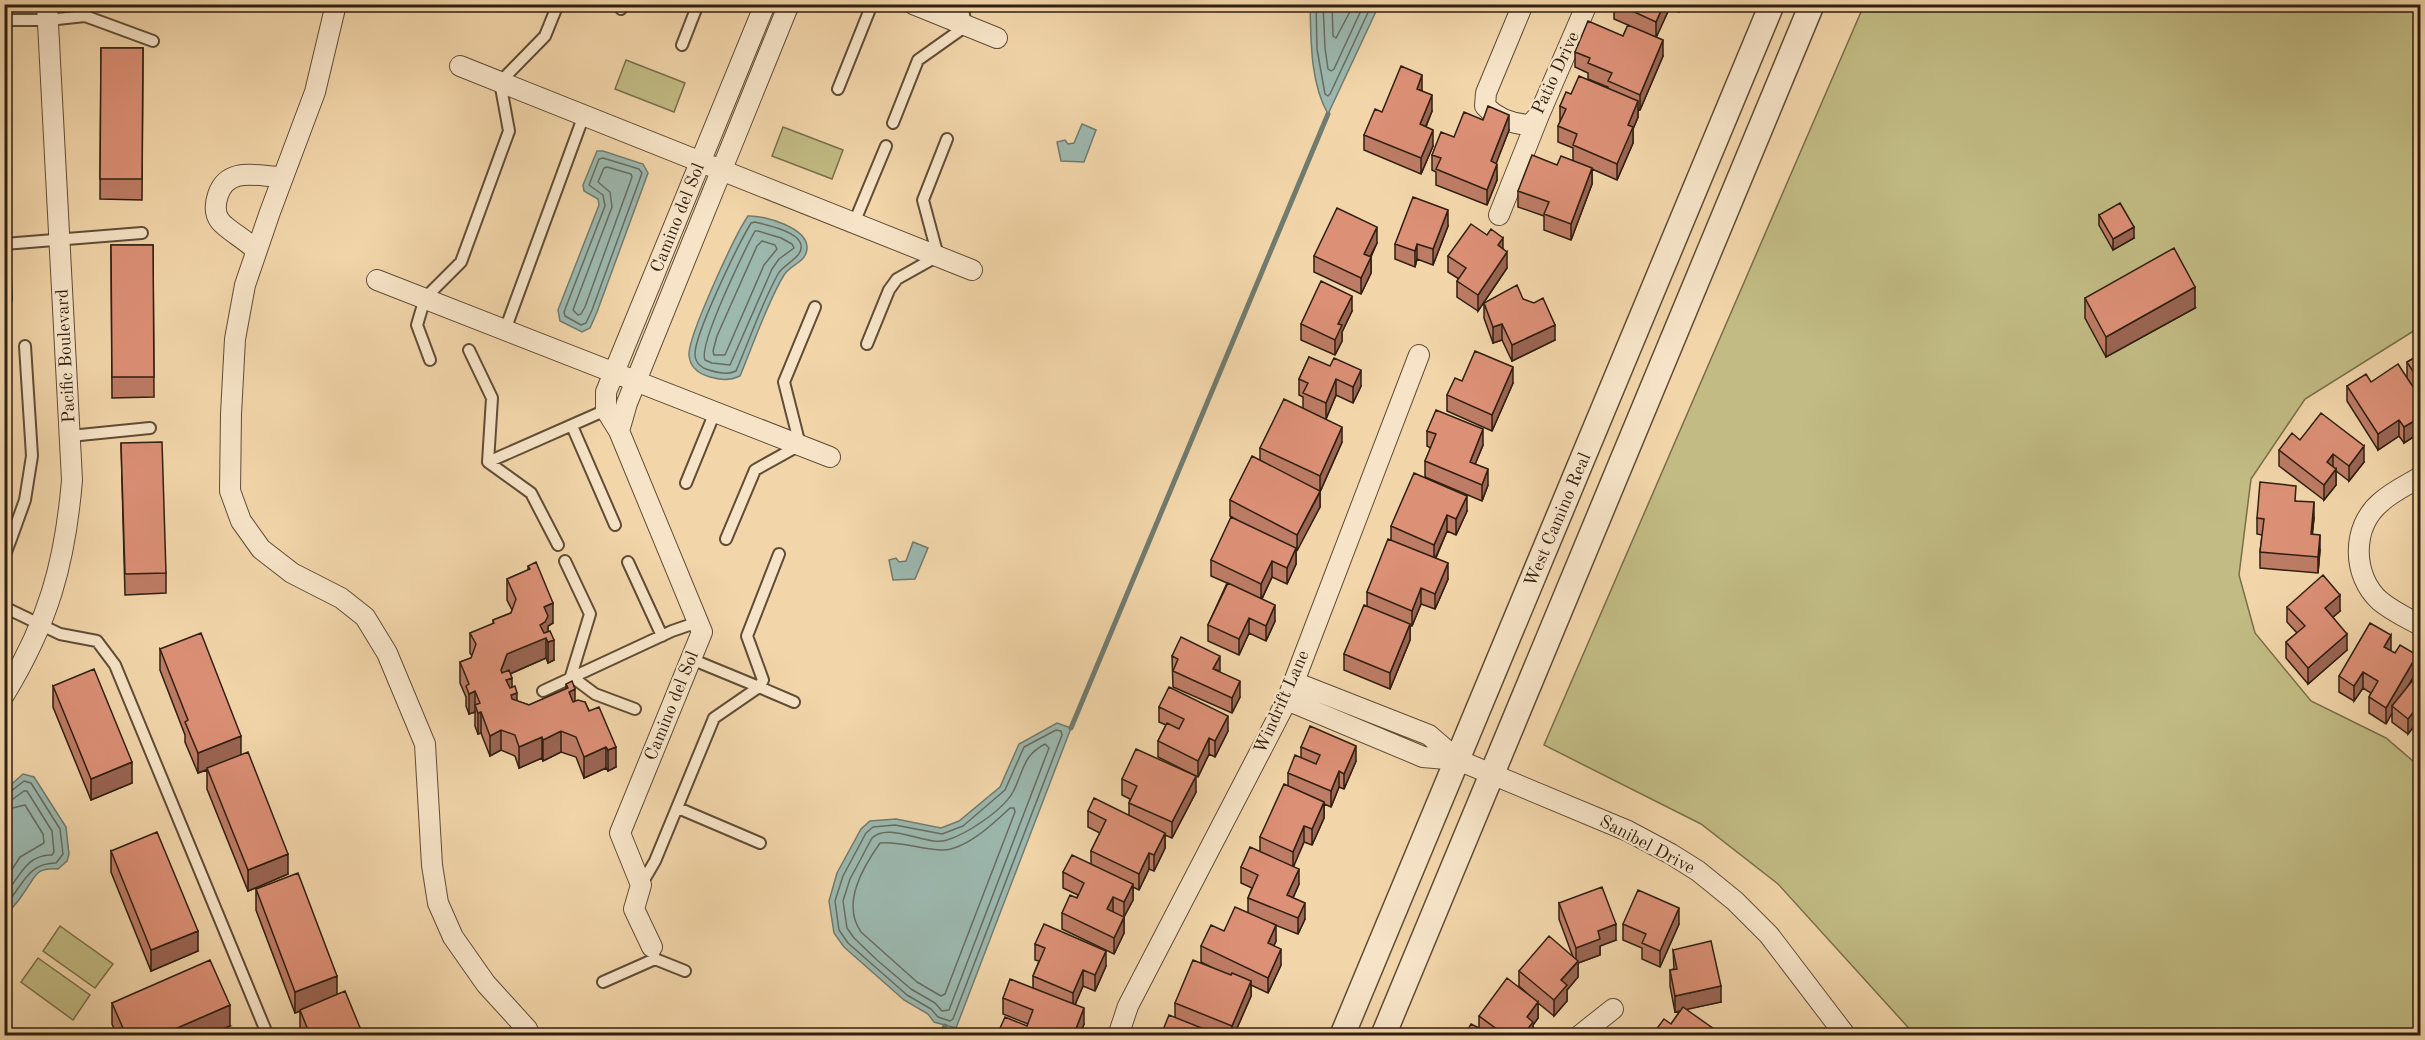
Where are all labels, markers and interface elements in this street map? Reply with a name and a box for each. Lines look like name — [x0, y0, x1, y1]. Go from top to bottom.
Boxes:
street label: Patio Drive — [1529, 29, 1583, 117]
street label: Camino del Sol — [648, 161, 708, 275]
street label: Pacific Boulevard — [54, 289, 78, 423]
street label: West Camino Real — [1522, 450, 1594, 590]
street label: Windrift Lane — [1251, 648, 1313, 756]
street label: Camino del Sol — [642, 649, 702, 763]
street label: Sanibel Drive — [1596, 812, 1698, 878]

